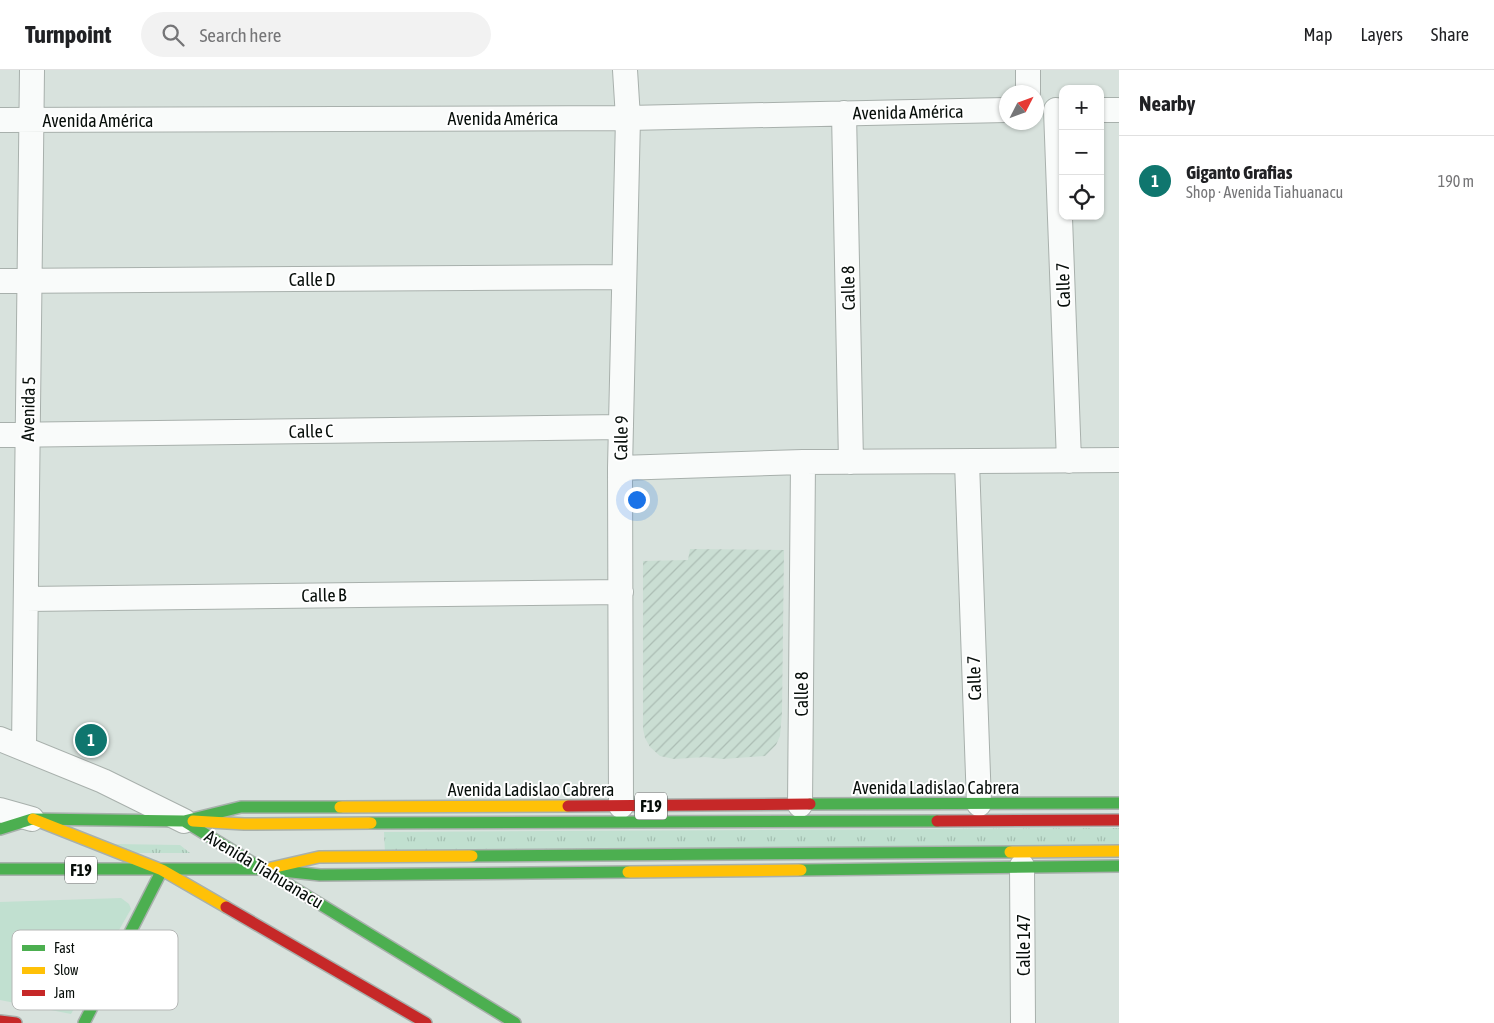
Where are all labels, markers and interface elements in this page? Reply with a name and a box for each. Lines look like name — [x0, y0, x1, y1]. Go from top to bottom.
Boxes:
search box — [141, 12, 491, 57]
text: Turnpoint — [25, 21, 111, 48]
icon: search — [159, 21, 187, 49]
text: Search here — [199, 24, 281, 46]
text: Map — [1303, 24, 1332, 45]
text: Layers — [1360, 24, 1403, 45]
text: Share — [1431, 24, 1469, 45]
north arrow — [999, 85, 1044, 130]
map controls — [1059, 85, 1104, 220]
button: + — [1059, 85, 1104, 130]
text: Nearby — [1139, 91, 1195, 115]
street label: Avenida América — [852, 101, 964, 123]
street label: Avenida América — [448, 108, 558, 129]
street label: Avenida América — [43, 110, 153, 131]
button: − — [1059, 130, 1104, 175]
text: Giganto Grafias — [1186, 161, 1292, 183]
text: 1 — [1151, 172, 1159, 190]
text: 190 m — [1438, 172, 1474, 190]
button: locate — [1059, 175, 1104, 220]
text: Shop · Avenida Tiahuanacu — [1186, 183, 1343, 201]
street label: Calle 7 — [1052, 262, 1074, 308]
street label: Calle 8 — [837, 265, 859, 311]
street label: Calle D — [289, 269, 335, 290]
street label: Avenida 5 — [17, 376, 39, 442]
street label: Calle 9 — [610, 415, 632, 461]
street label: Calle C — [289, 420, 333, 442]
your location — [624, 487, 650, 513]
street label: Calle B — [301, 584, 347, 606]
street label: Calle 7 — [963, 655, 985, 701]
street label: Calle 8 — [791, 672, 812, 716]
pin: 1 — [75, 721, 107, 759]
street label: Avenida Ladislao Cabrera — [853, 777, 1019, 798]
street label: Avenida Ladislao Cabrera — [448, 779, 614, 800]
road number: F19 — [635, 792, 667, 819]
street label: Avenida Tiahuanacu — [201, 825, 327, 913]
road number: F19 — [65, 856, 97, 884]
street label: Calle 147 — [1013, 914, 1034, 976]
legend — [12, 930, 178, 1010]
text: Fast — [54, 940, 75, 956]
text: Slow — [54, 962, 79, 978]
text: Jam — [54, 985, 75, 1001]

